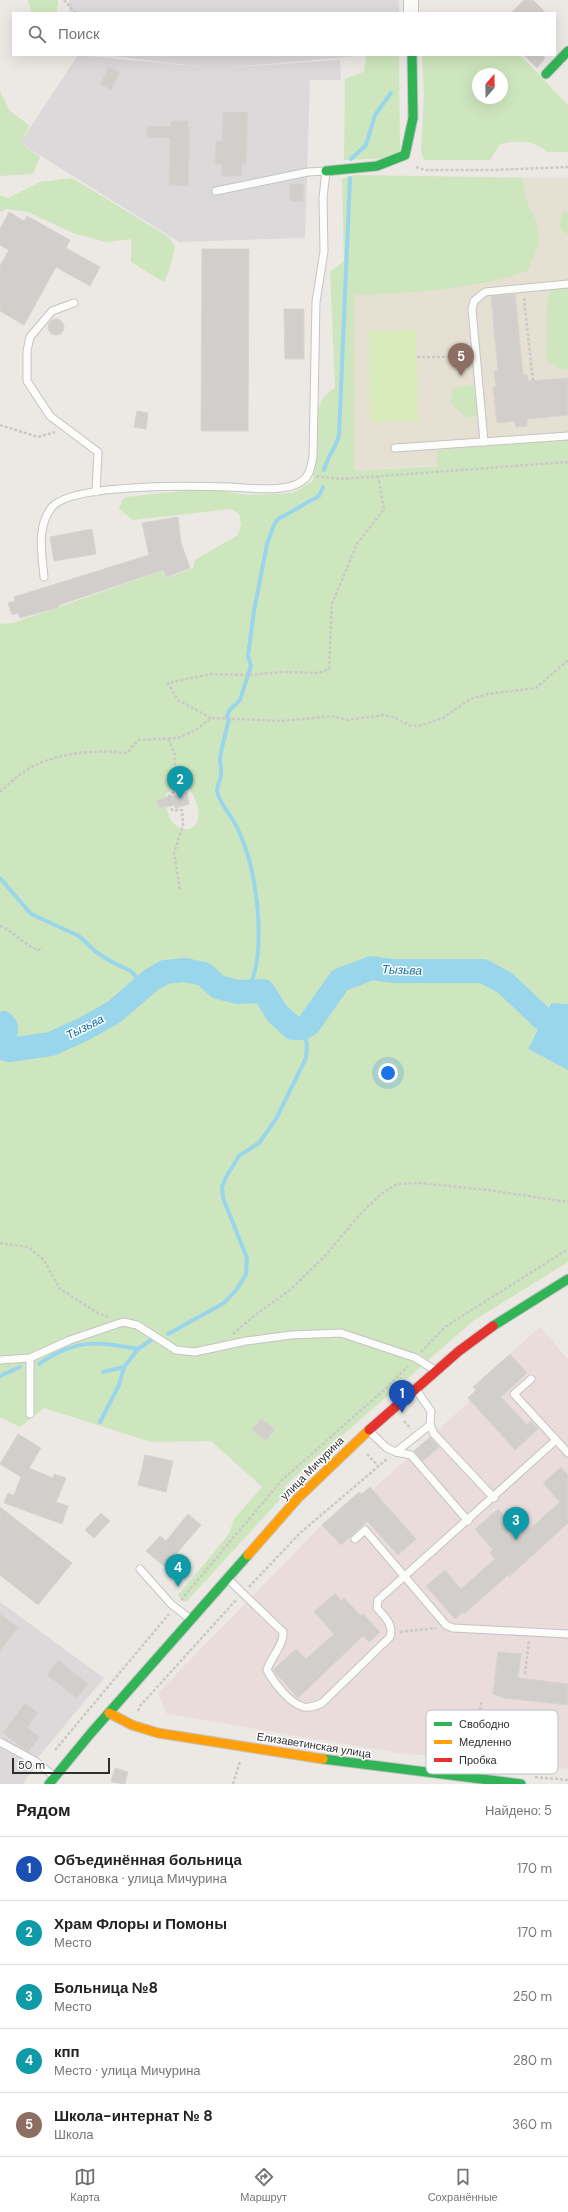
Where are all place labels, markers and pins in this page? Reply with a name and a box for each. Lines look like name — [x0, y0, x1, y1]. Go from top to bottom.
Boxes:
pin: 5 — [448, 343, 474, 376]
pin: 2 — [167, 766, 193, 799]
pin: 1 — [389, 1380, 415, 1413]
pin: 3 — [503, 1507, 529, 1540]
pin: 4 — [165, 1554, 191, 1587]

